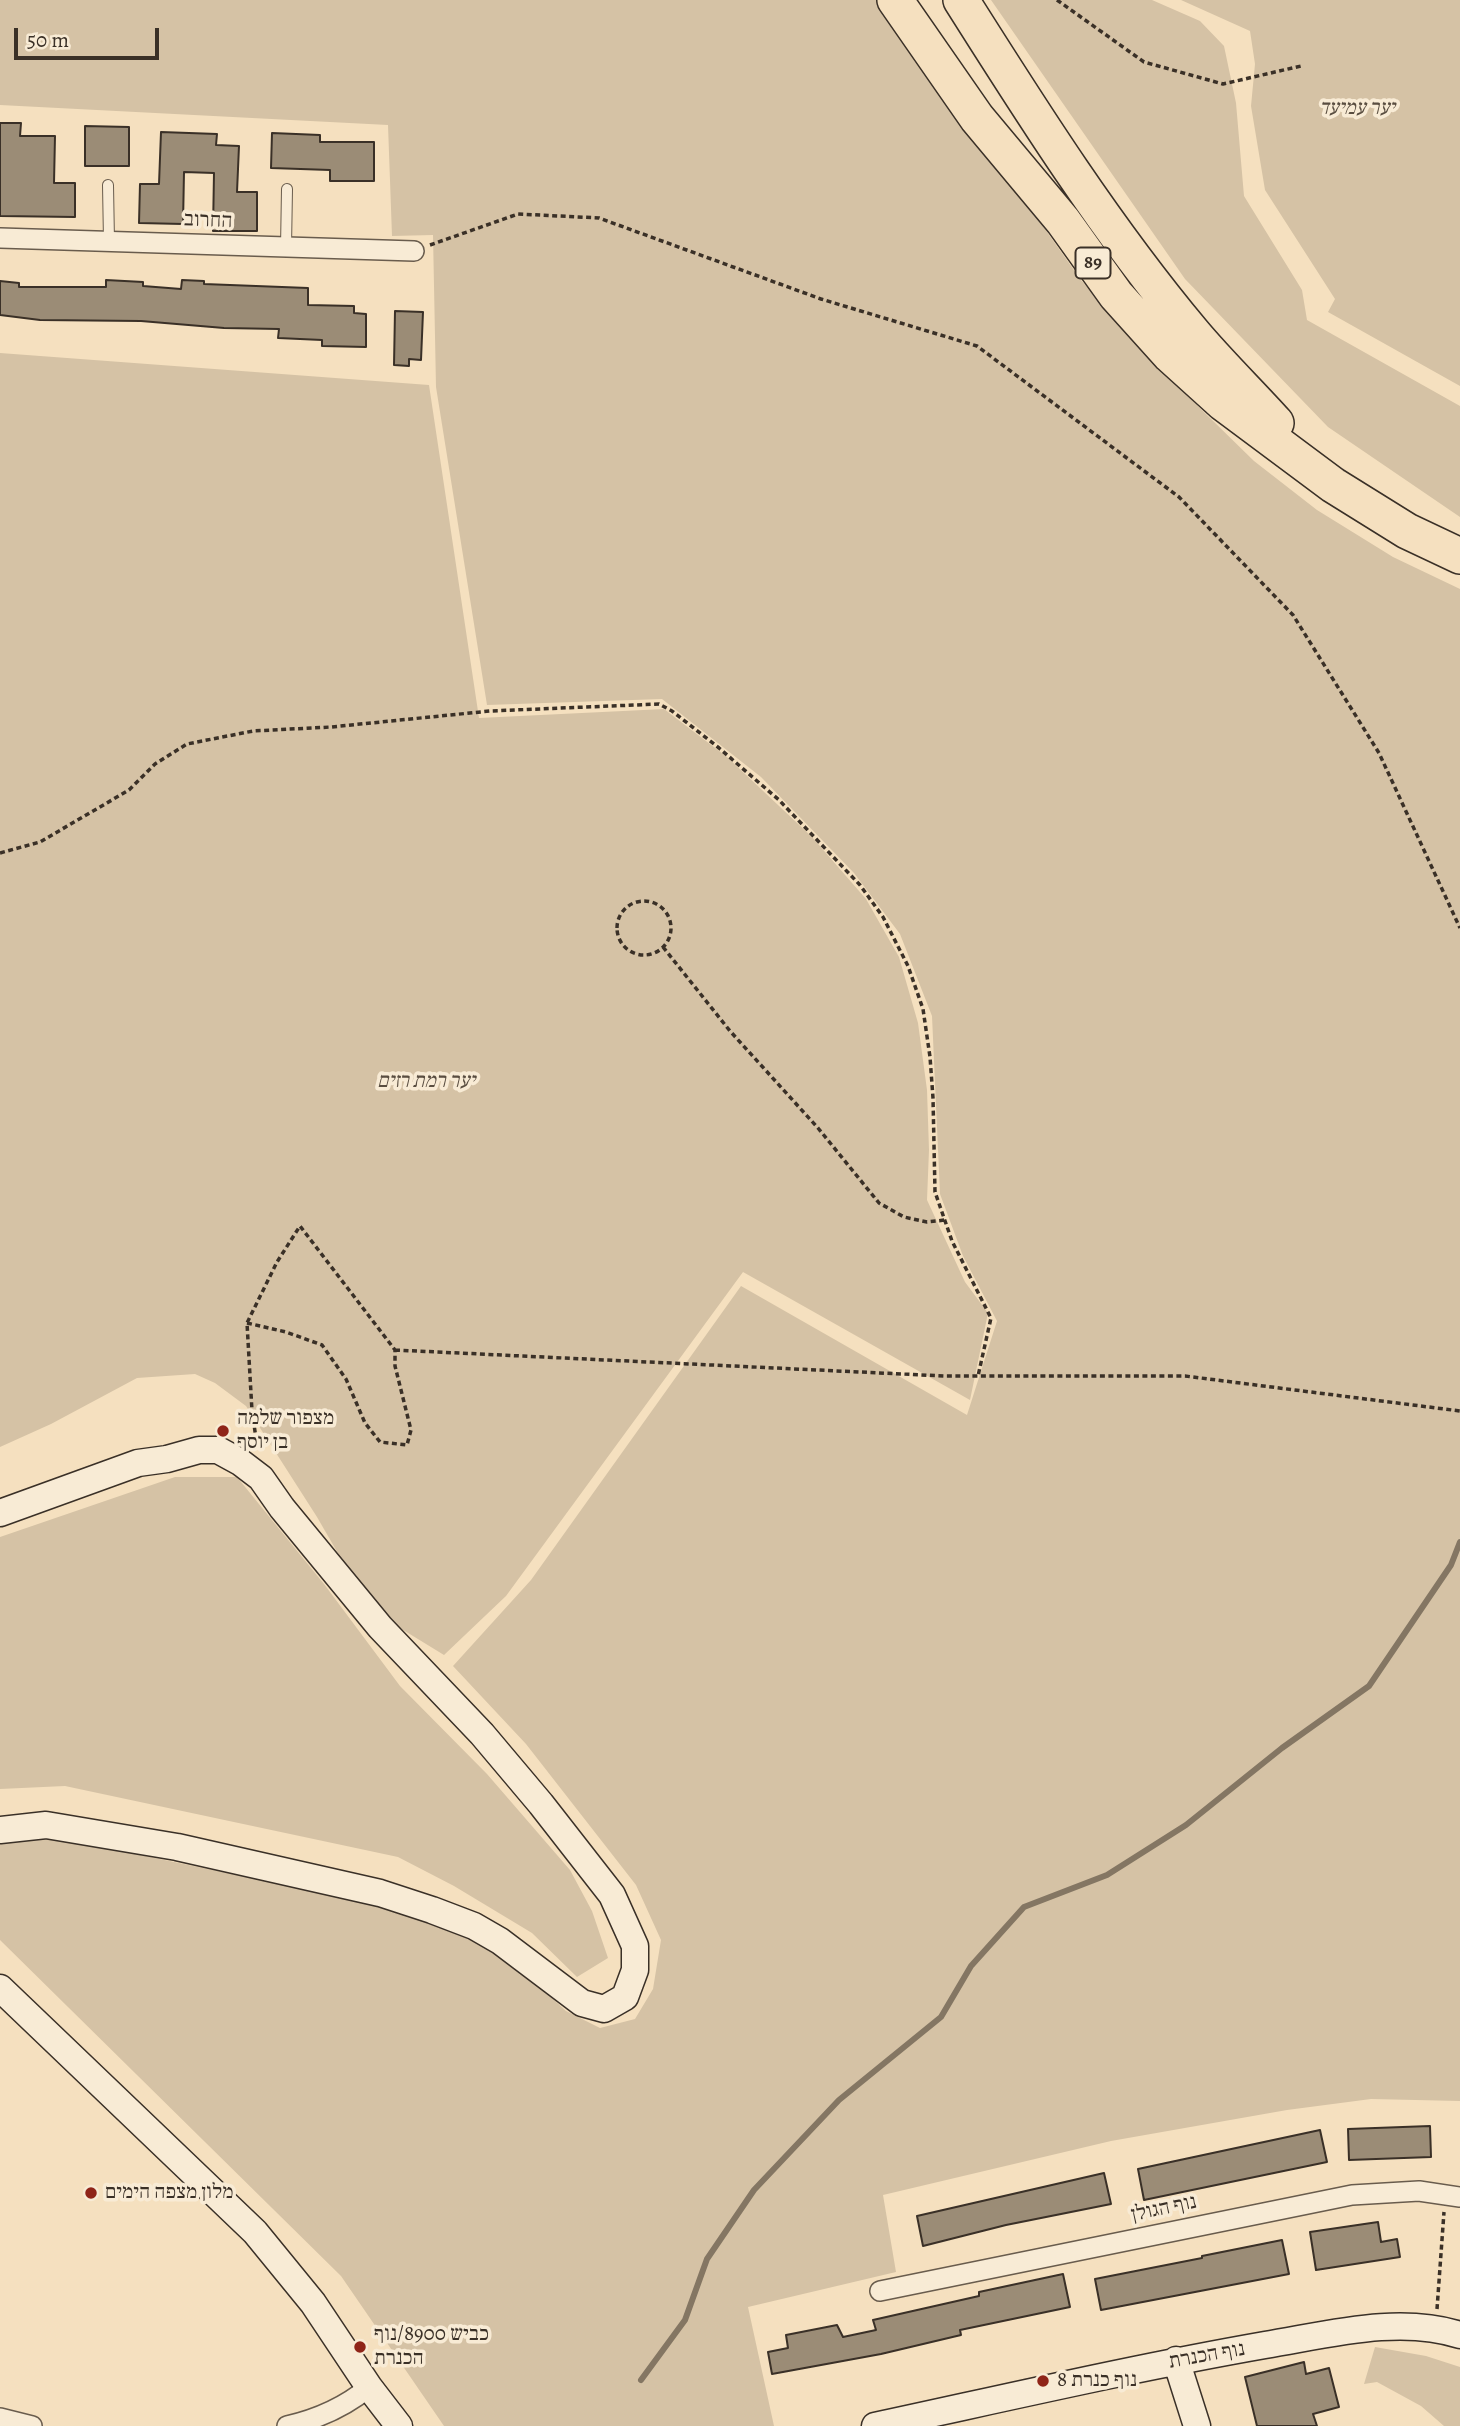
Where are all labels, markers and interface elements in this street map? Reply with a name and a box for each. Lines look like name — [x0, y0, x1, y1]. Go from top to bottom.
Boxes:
scale bar — [18, 14, 163, 58]
text: 50 m — [27, 26, 69, 54]
park label: יער עמיעד — [1319, 96, 1395, 122]
street label: החרוב — [183, 208, 233, 234]
road number: 89 — [1076, 247, 1110, 278]
park label: יער רמת רזים — [377, 1069, 475, 1095]
place label: מצפור שלמה בן יוסף — [237, 1406, 334, 1456]
marker: מצפור שלמה בן יוסף — [215, 1423, 231, 1439]
place label: מלון מצפה הימים — [105, 2180, 233, 2206]
marker: מלון מצפה הימים — [83, 2185, 99, 2201]
street label: נוף הגולן — [1129, 2190, 1199, 2228]
place label: כביש 8900/נוף הכנרת — [374, 2322, 489, 2372]
street label: נוף הכנרת — [1167, 2337, 1247, 2375]
marker: כביש 8900/נוף הכנרת — [352, 2339, 368, 2355]
place label: נוף כנרת 8 — [1057, 2368, 1137, 2394]
marker: נוף כנרת 8 — [1035, 2373, 1051, 2389]

